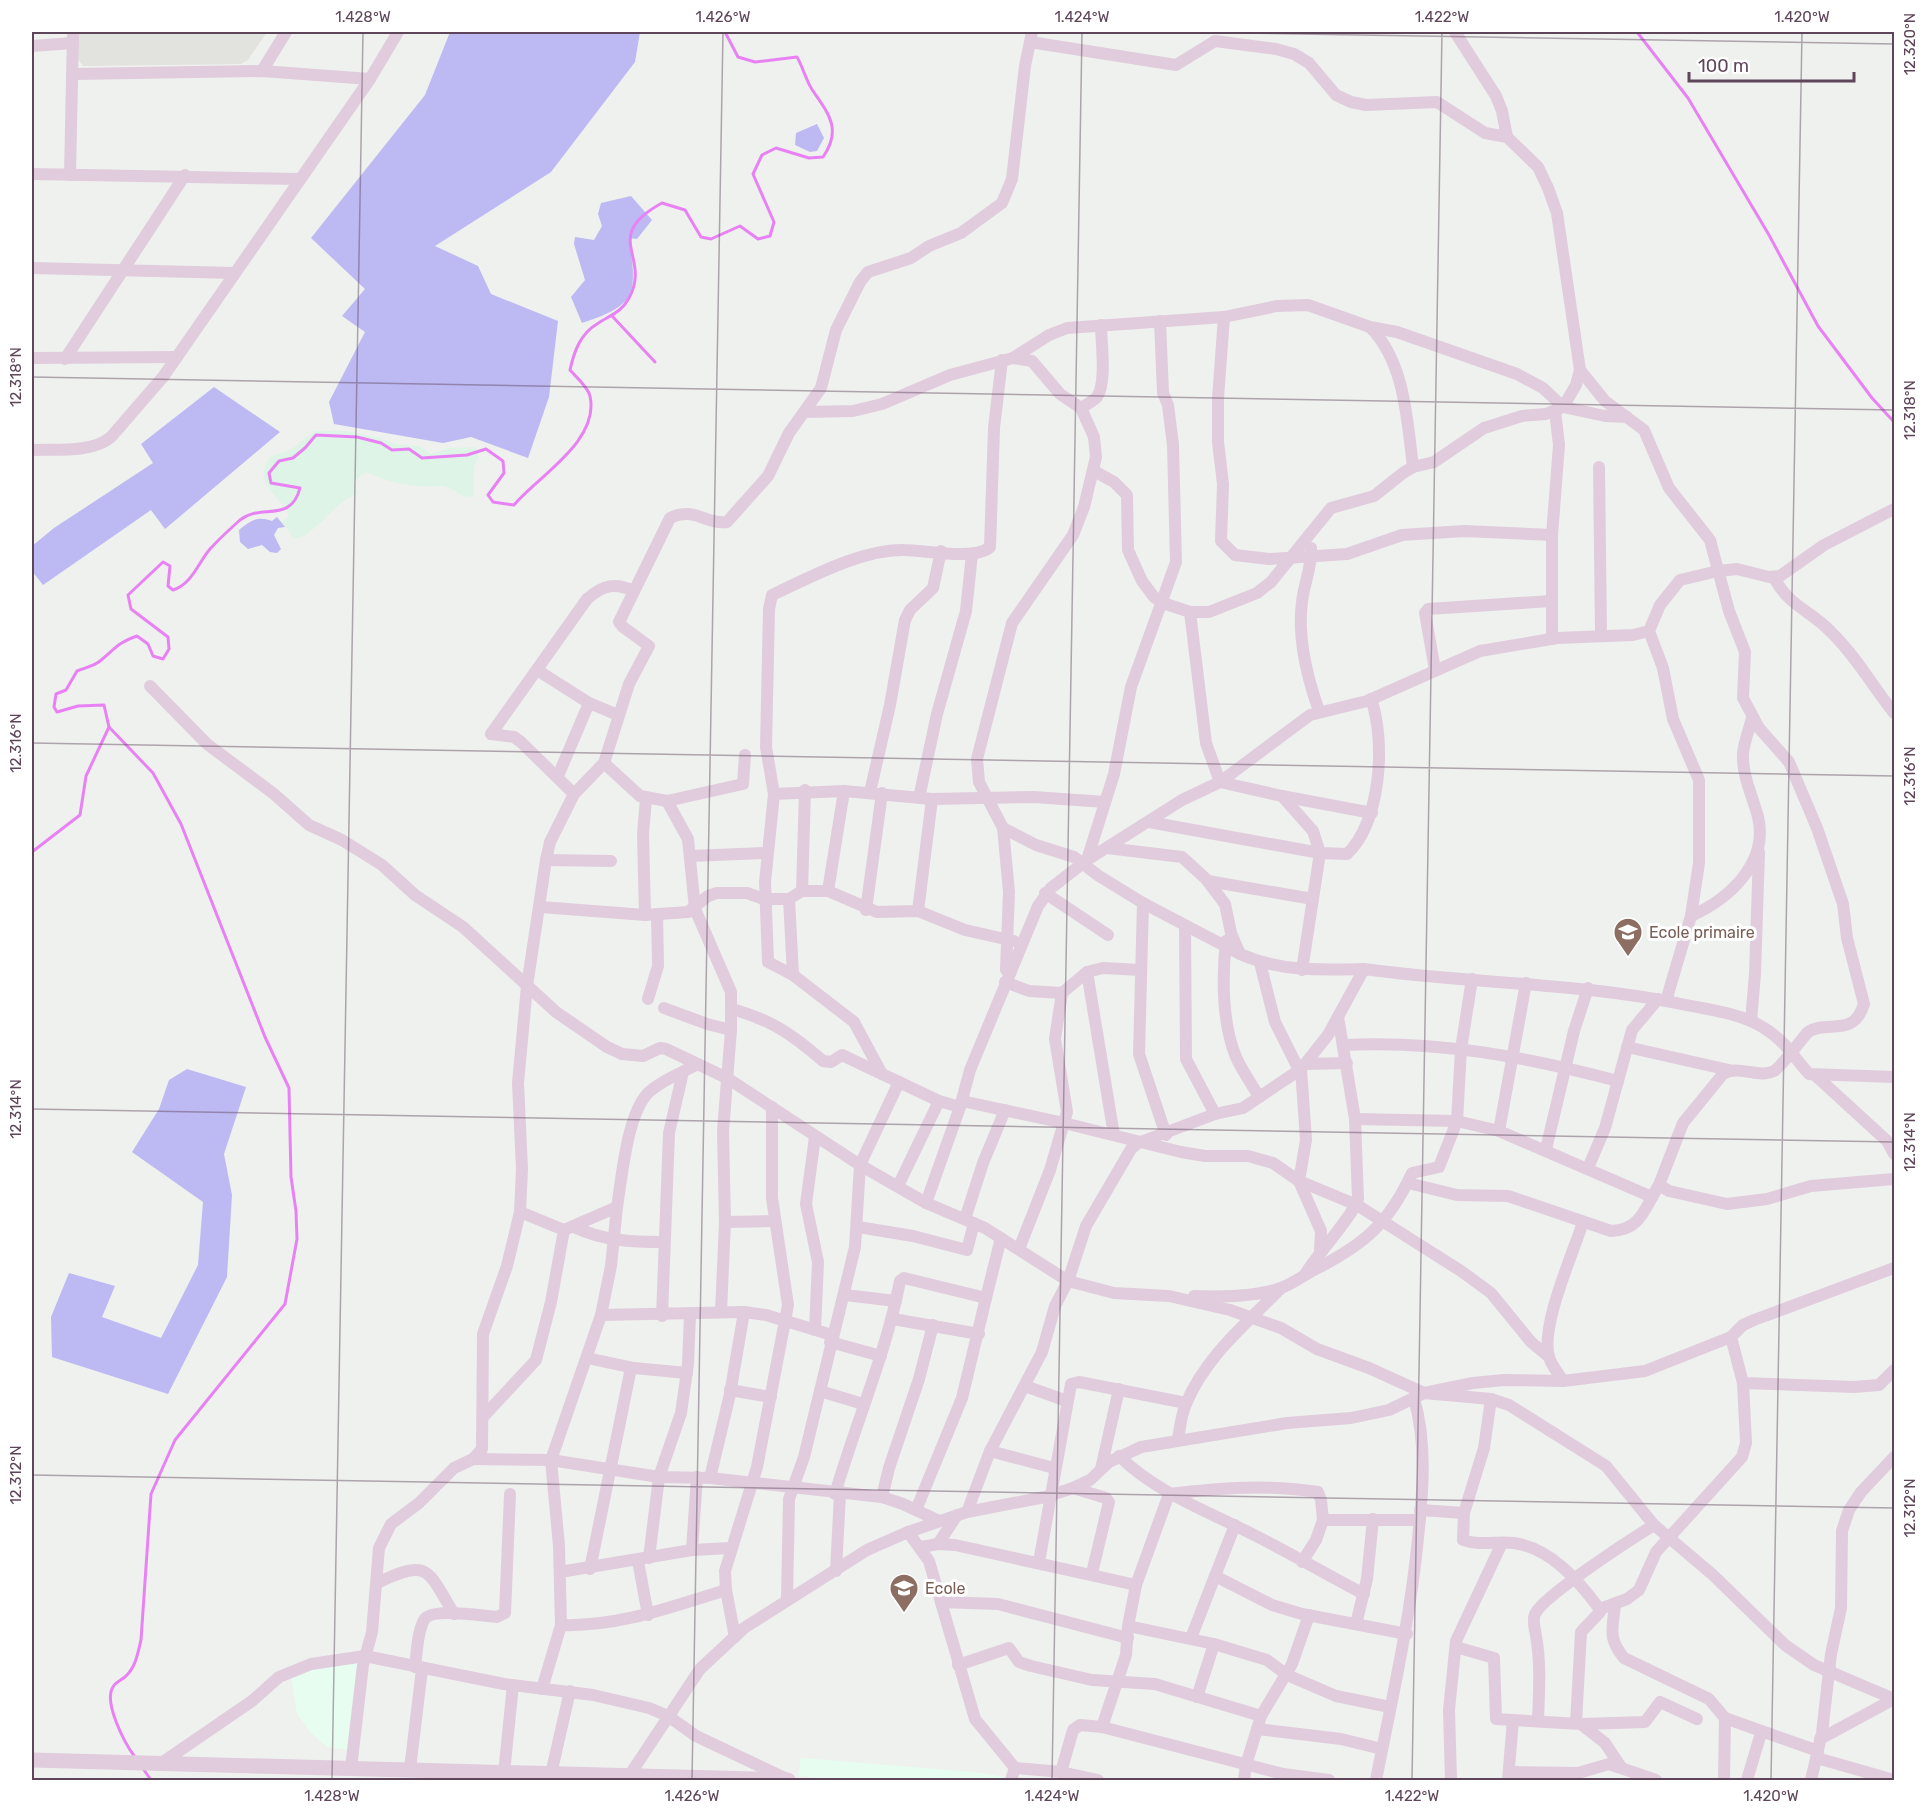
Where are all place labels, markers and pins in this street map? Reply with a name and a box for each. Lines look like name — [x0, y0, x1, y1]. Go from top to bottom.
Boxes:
school or university icon: Ecole primaire — [1612, 916, 1644, 958]
place label: Ecole primaire — [1649, 923, 1755, 942]
school or university icon: Ecole — [888, 1572, 920, 1614]
place label: Ecole — [925, 1579, 966, 1598]

